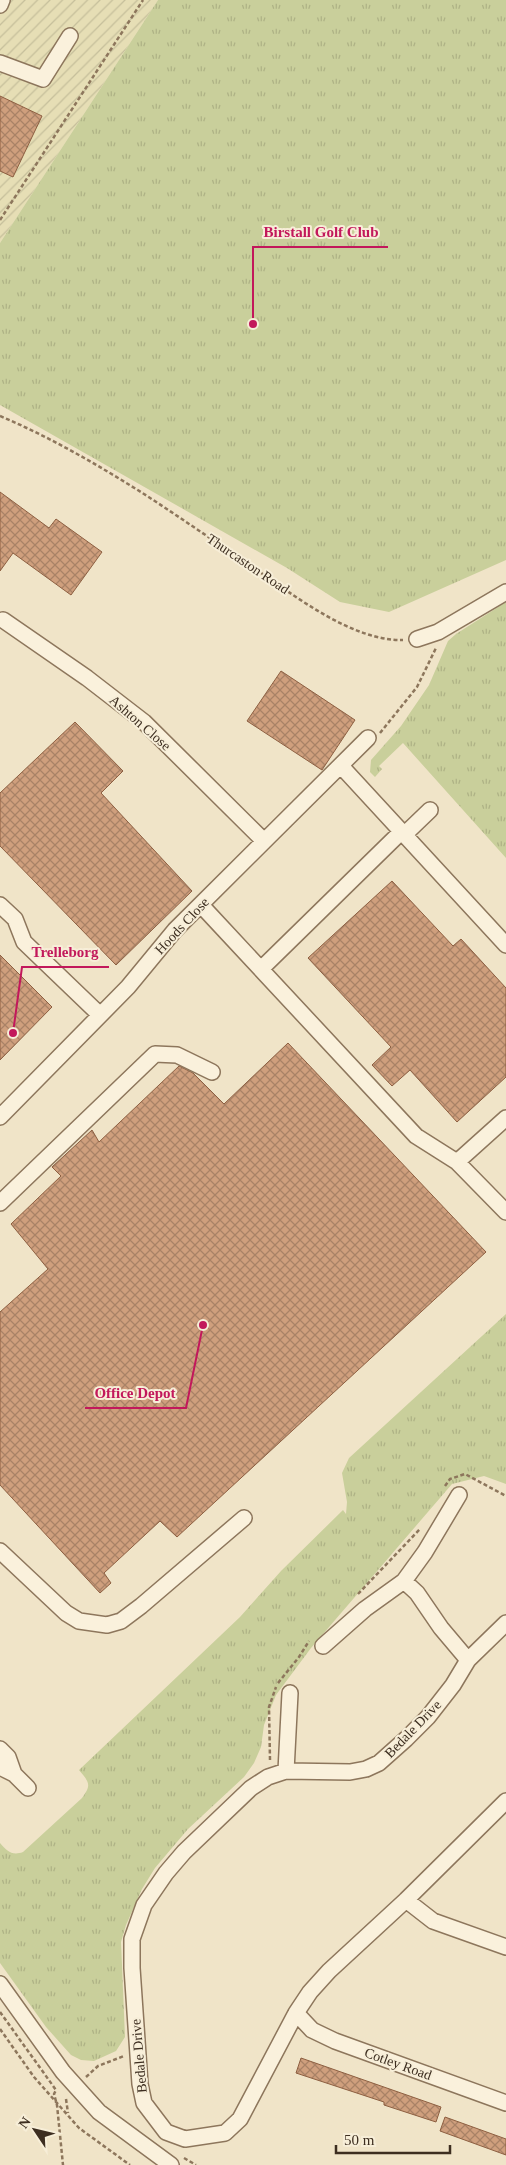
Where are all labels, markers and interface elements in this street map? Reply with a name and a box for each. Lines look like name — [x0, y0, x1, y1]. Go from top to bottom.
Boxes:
callout: Birstall Golf Club — [253, 217, 388, 247]
text: Birstall Golf Club — [263, 224, 379, 240]
street label: Thurcaston Road — [204, 531, 292, 597]
street label: Ashton Close — [106, 692, 174, 754]
street label: Hoods Close — [152, 895, 212, 957]
callout: Trelleborg — [22, 937, 109, 967]
text: Trelleborg — [32, 944, 99, 960]
callout: Office Depot — [85, 1378, 186, 1408]
text: Office Depot — [94, 1385, 176, 1401]
street label: Bedale Drive — [382, 1697, 444, 1761]
street label: Bedale Drive — [128, 2018, 150, 2094]
street label: Cotley Road — [362, 2045, 434, 2083]
north arrow — [10, 2105, 60, 2155]
text: N — [16, 2114, 34, 2131]
scale bar — [336, 2122, 450, 2154]
text: 50 m — [344, 2132, 375, 2148]

